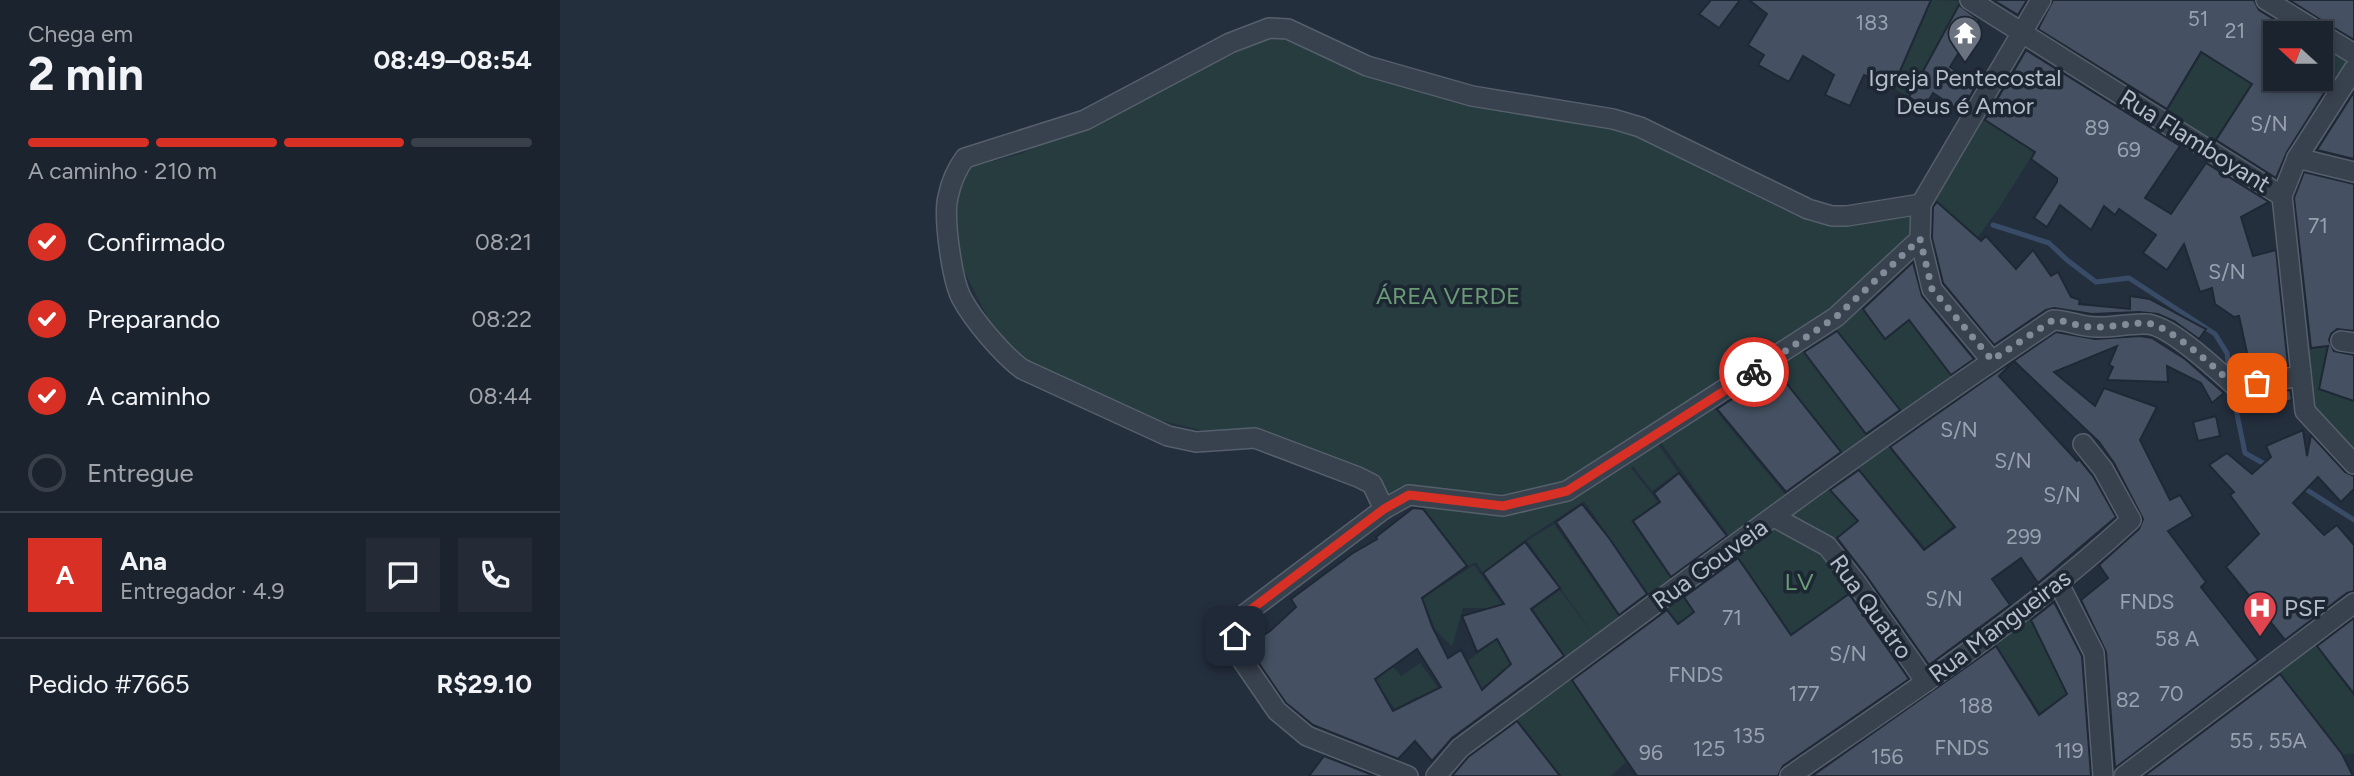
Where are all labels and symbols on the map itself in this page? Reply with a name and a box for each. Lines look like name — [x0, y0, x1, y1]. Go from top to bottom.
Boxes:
house number: 51 — [2188, 6, 2208, 31]
house number: 183 — [1856, 10, 1889, 35]
temple icon: Igreja Pentecostal Deus é Amor — [1946, 14, 1984, 63]
house number: 21 — [2225, 18, 2245, 43]
north arrow — [2263, 21, 2333, 91]
place label: Igreja Pentecostal Deus é Amor — [1868, 63, 2062, 120]
street label: Rua Flamboyant — [2115, 83, 2276, 199]
house number: S/N — [2250, 111, 2288, 136]
house number: 89 — [2085, 115, 2109, 140]
house number: 69 — [2117, 137, 2141, 162]
house number: 71 — [2308, 213, 2328, 238]
house number: S/N — [2208, 259, 2246, 284]
park label: ÁREA VERDE — [1376, 281, 1520, 310]
courier — [1719, 337, 1789, 407]
pin — [2227, 353, 2287, 413]
house number: S/N — [1940, 417, 1978, 442]
house number: S/N — [1994, 448, 2032, 473]
house number: S/N — [2043, 482, 2081, 507]
street label: Rua Gouveia — [1646, 512, 1773, 615]
house number: 299 — [2006, 524, 2042, 549]
street label: Rua Quatro — [1824, 549, 1919, 665]
street label: Rua Mangueiras — [1923, 563, 2076, 688]
park label: LV — [1784, 567, 1814, 596]
house number: S/N — [1925, 586, 1963, 611]
house number: FNDS — [2120, 589, 2175, 614]
hospital icon: PSF — [2241, 589, 2279, 638]
place label: PSF — [2284, 593, 2326, 622]
house number: 71 — [1722, 605, 1742, 630]
pin — [1205, 606, 1265, 666]
house number: 58 A — [2155, 626, 2199, 651]
house number: S/N — [1829, 641, 1867, 666]
house number: FNDS — [1669, 662, 1724, 687]
house number: 177 — [1788, 681, 1820, 706]
house number: 70 — [2159, 681, 2183, 706]
house number: 82 — [2116, 687, 2140, 712]
house number: 188 — [1959, 693, 1993, 718]
house number: 135 — [1733, 723, 1765, 748]
house number: 55 , 55A — [2229, 728, 2307, 753]
house number: FNDS — [1935, 735, 1990, 760]
house number: 125 — [1693, 736, 1725, 761]
house number: 119 — [2054, 738, 2084, 763]
house number: 96 — [1639, 740, 1663, 765]
house number: 156 — [1871, 744, 1903, 769]

